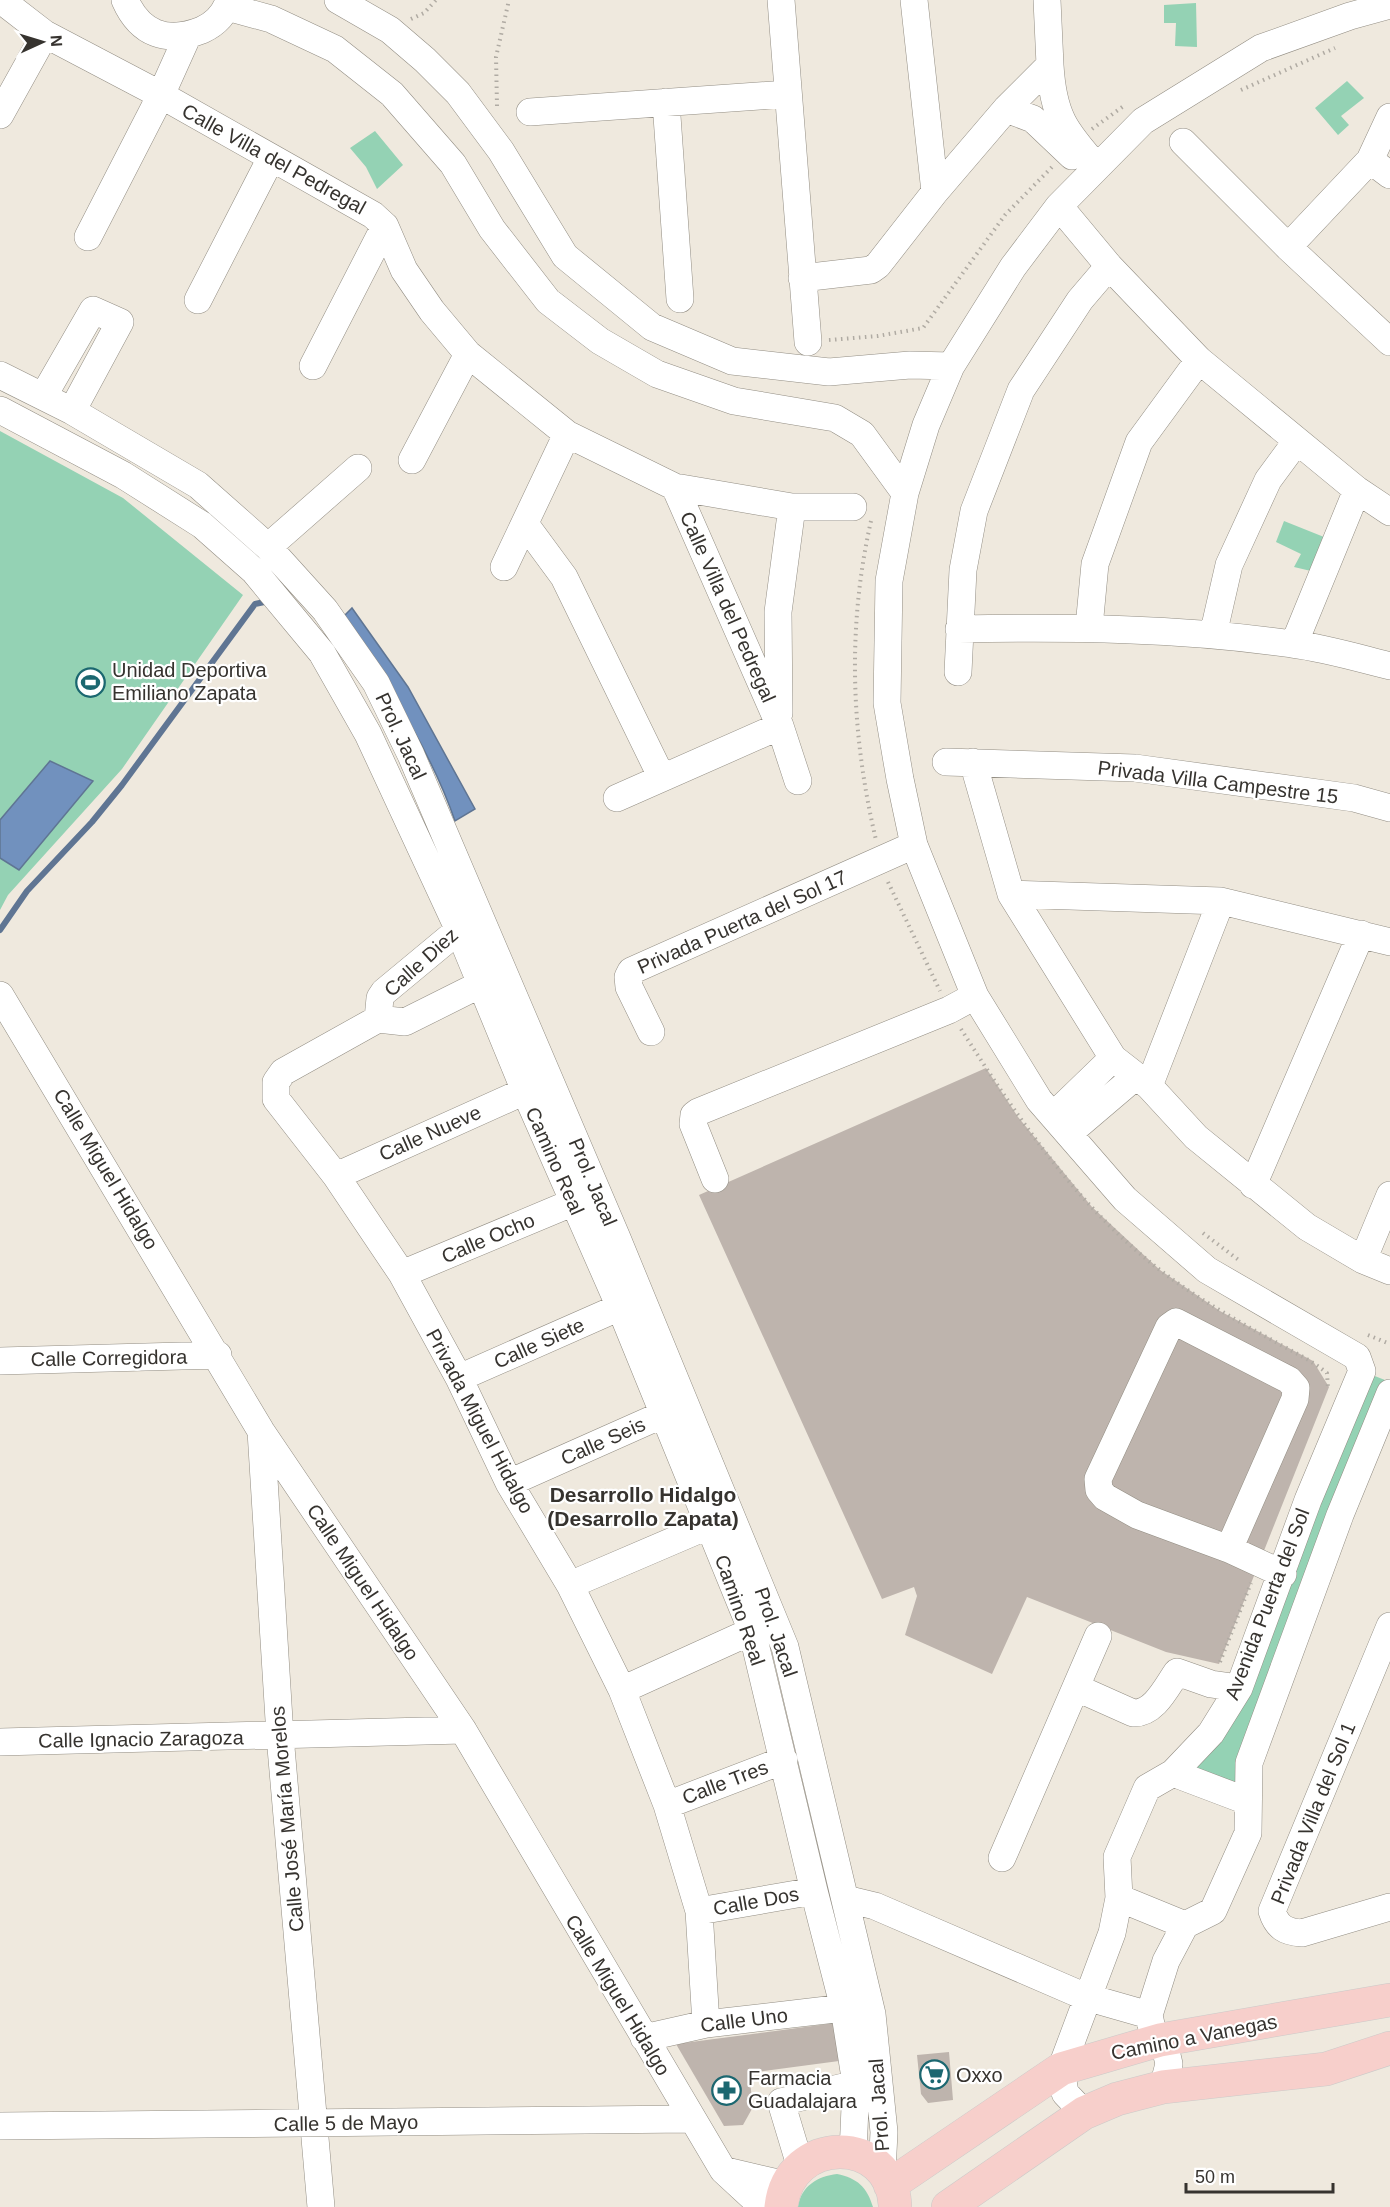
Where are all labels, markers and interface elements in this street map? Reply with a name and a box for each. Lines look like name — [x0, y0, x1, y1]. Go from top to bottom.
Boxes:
north arrow — [12, 12, 72, 72]
text: N — [48, 35, 65, 47]
street label: Calle Villa del Pedregal — [178, 99, 370, 219]
street label: Calle Villa del Pedregal — [676, 508, 780, 706]
place label: Unidad Deportiva Emiliano Zapata — [112, 659, 267, 704]
sports icon: Unidad Deportiva Emiliano Zapata — [75, 666, 107, 698]
street label: Prol. Jacal — [371, 689, 431, 783]
street label: Privada Villa Campestre 15 — [1097, 756, 1339, 808]
street label: Privada Puerta del Sol 17 — [634, 866, 850, 978]
street label: Calle Diez — [380, 923, 462, 1001]
street label: Calle Miguel Hidalgo — [49, 1085, 163, 1253]
street label: Calle Nueve — [376, 1101, 484, 1165]
street label: Camino Real — [521, 1104, 589, 1218]
street label: Prol. Jacal — [565, 1135, 621, 1229]
street label: Calle Ocho — [438, 1209, 538, 1267]
street label: Calle Siete — [490, 1313, 588, 1373]
street label: Privada Miguel Hidalgo — [422, 1325, 538, 1517]
street label: Calle Corregidora — [30, 1346, 188, 1370]
street label: Calle Seis — [557, 1413, 649, 1469]
district label: Desarrollo Hidalgo (Desarrollo Zapata) — [547, 1483, 739, 1530]
street label: Calle Miguel Hidalgo — [303, 1500, 423, 1664]
street label: Avenida Puerta del Sol — [1220, 1505, 1314, 1703]
street label: Camino Real — [711, 1552, 769, 1668]
street label: Prol. Jacal — [750, 1584, 802, 1680]
street label: Calle José María Morelos — [266, 1705, 308, 1933]
street label: Privada Villa del Sol 1 — [1266, 1719, 1360, 1907]
street label: Calle Ignacio Zaragoza — [38, 1726, 245, 1752]
street label: Calle Tres — [679, 1756, 771, 1808]
street label: Calle Dos — [711, 1883, 801, 1919]
street label: Calle Miguel Hidalgo — [561, 1911, 675, 2079]
street label: Calle Uno — [699, 2004, 789, 2036]
street label: Camino a Vanegas — [1109, 2010, 1279, 2064]
street label: Prol. Jacal — [865, 2058, 893, 2152]
supermarket icon: Oxxo — [919, 2059, 951, 2091]
place label: Oxxo — [956, 2064, 1003, 2086]
place label: Farmacia Guadalajara — [748, 2067, 858, 2112]
pharmacy icon: Farmacia Guadalajara — [711, 2074, 743, 2106]
street label: Calle 5 de Mayo — [274, 2111, 418, 2135]
scale bar — [1186, 2156, 1333, 2194]
text: 50 m — [1195, 2167, 1235, 2187]

